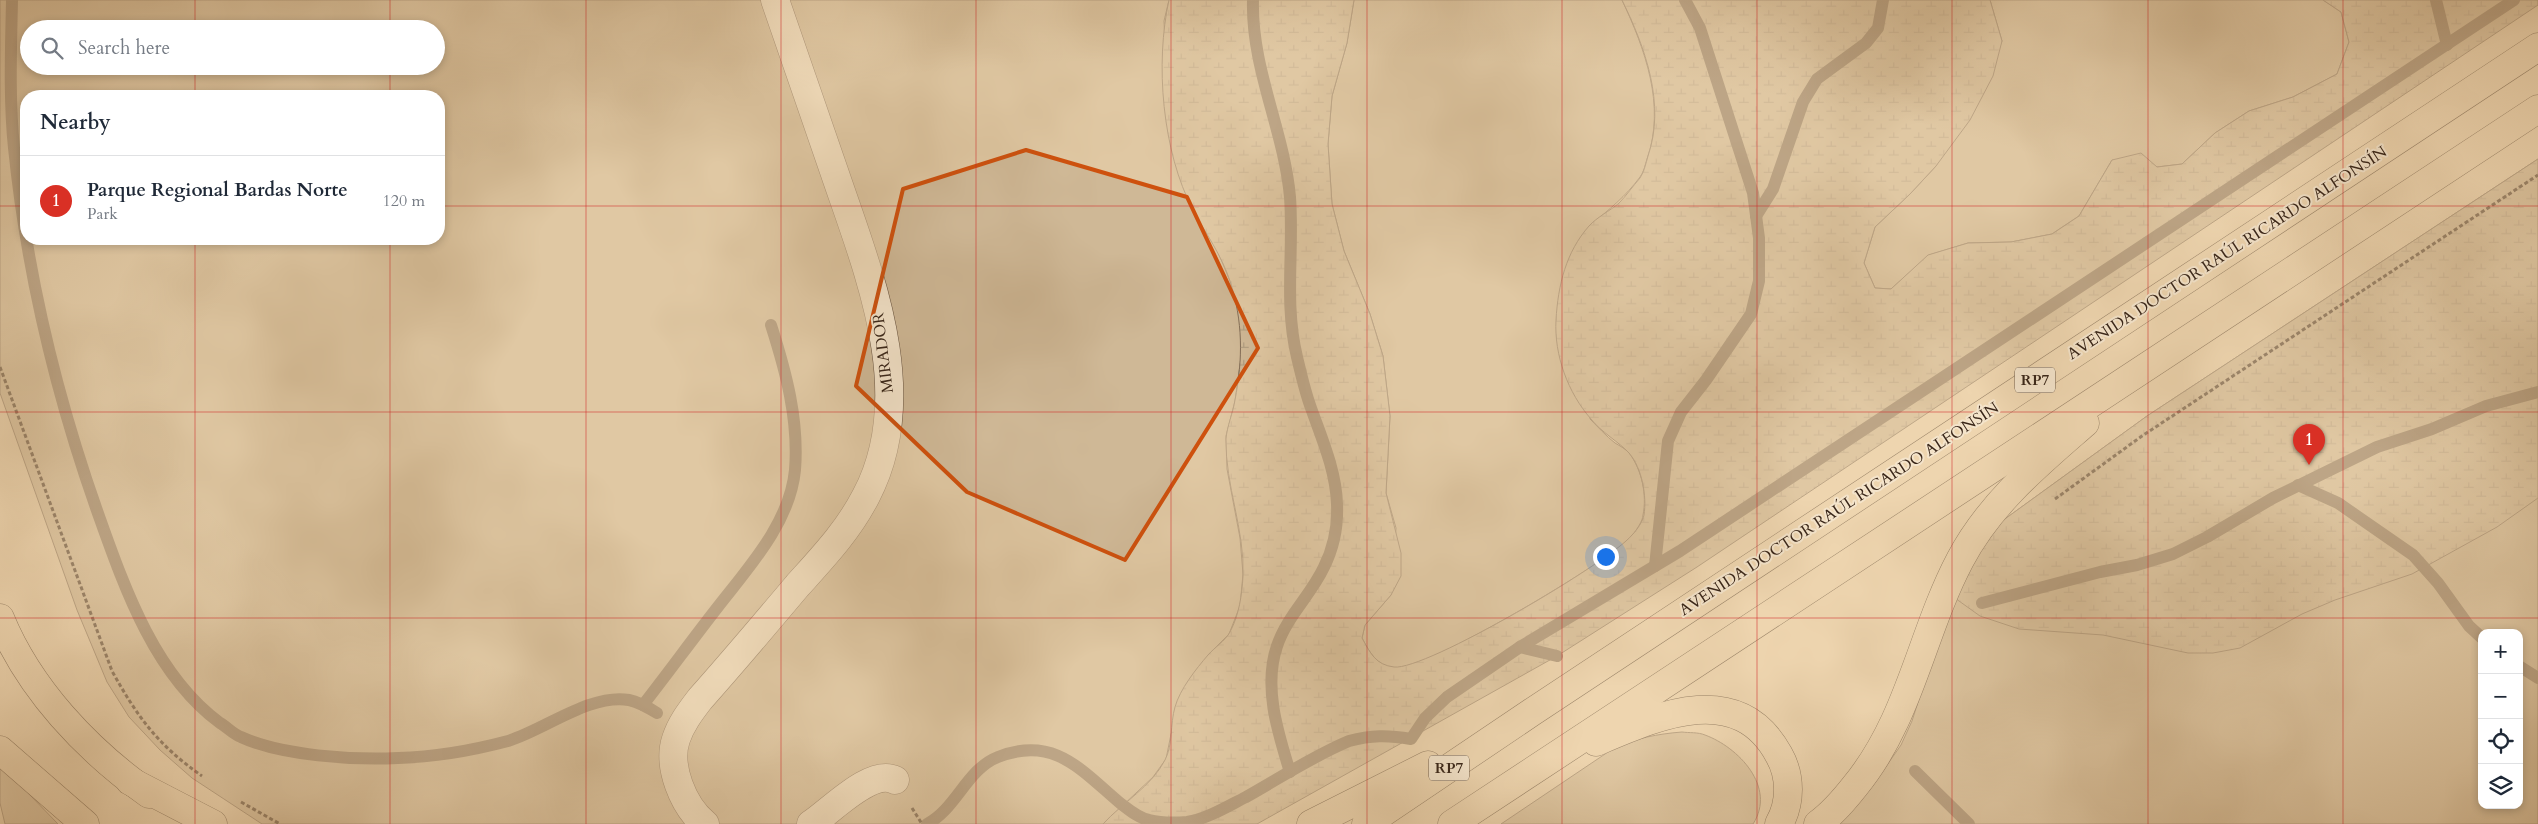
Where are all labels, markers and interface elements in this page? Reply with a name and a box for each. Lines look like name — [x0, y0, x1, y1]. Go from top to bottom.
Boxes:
search box — [20, 20, 445, 75]
icon: search — [38, 34, 66, 62]
text: Search here — [78, 35, 170, 61]
text: Nearby — [40, 108, 111, 137]
street label: AVENIDA DOCTOR RAÚL RICARDO ALFONSÍN — [2063, 141, 2392, 365]
text: Parque Regional Bardas Norte — [87, 177, 348, 203]
text: 1 — [52, 190, 60, 212]
text: 120 m — [383, 190, 425, 212]
text: Park — [87, 203, 118, 225]
street label: MIRADOR — [867, 312, 899, 394]
road number: RP7 — [2015, 368, 2055, 392]
street label: AVENIDA DOCTOR RAÚL RICARDO ALFONSÍN — [1675, 397, 2004, 621]
pin: 1 — [2293, 424, 2325, 465]
your location — [1593, 544, 1619, 570]
map controls — [2478, 629, 2523, 809]
button: + — [2478, 629, 2523, 674]
button: − — [2478, 674, 2523, 719]
button: locate — [2478, 719, 2523, 764]
road number: RP7 — [1429, 756, 1469, 780]
button: layers — [2478, 764, 2523, 809]

